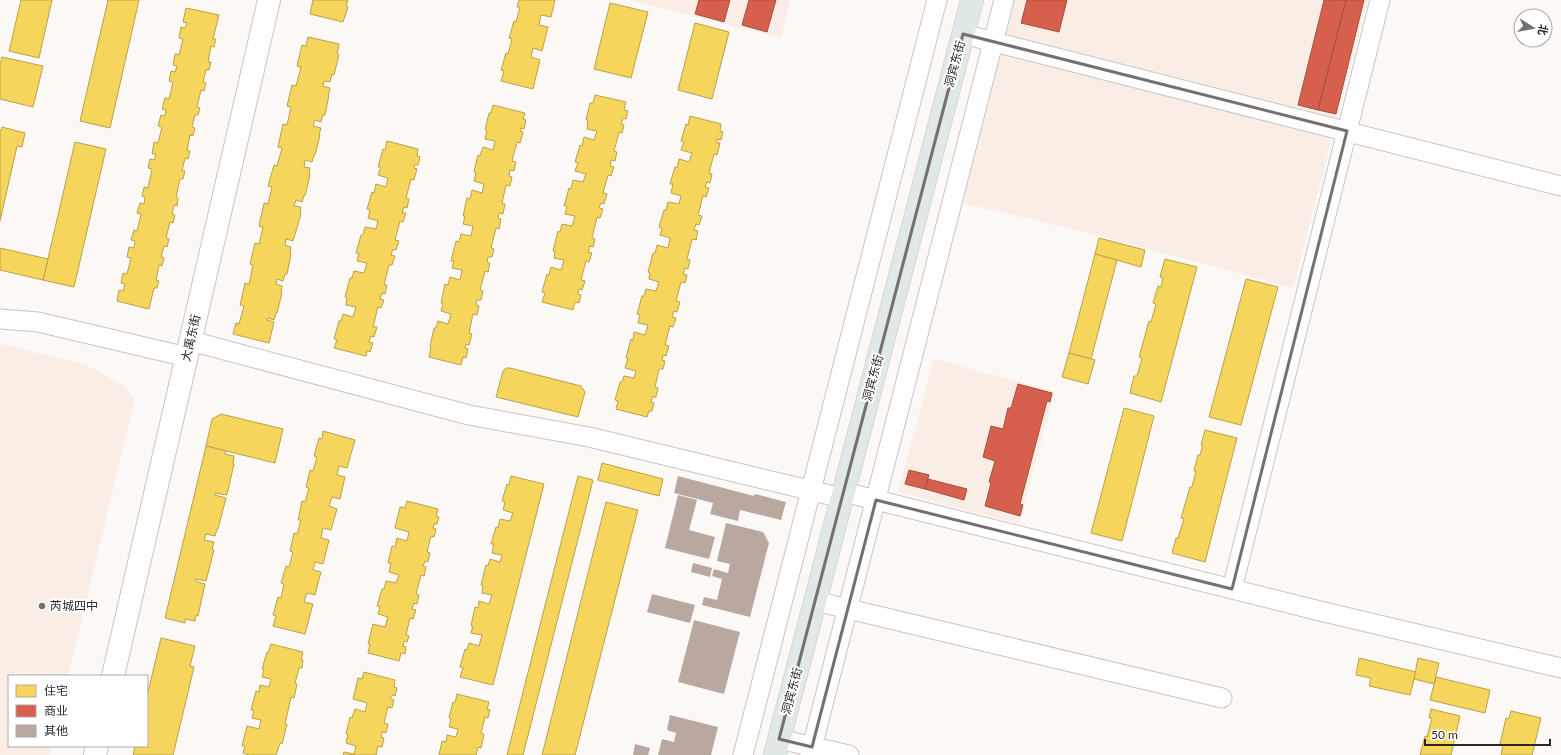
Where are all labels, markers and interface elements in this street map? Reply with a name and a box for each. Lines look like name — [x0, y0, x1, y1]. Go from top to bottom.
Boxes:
north arrow — [1513, 8, 1553, 48]
text: 北 — [1536, 23, 1551, 37]
street label: 洞宾东街 — [941, 39, 968, 89]
street label: 大禹东街 — [178, 313, 203, 363]
street label: 洞宾东街 — [859, 353, 886, 403]
place label: 芮城四中 — [50, 598, 98, 613]
marker: 芮城四中 — [37, 601, 47, 611]
street label: 洞宾东街 — [778, 666, 805, 716]
legend — [8, 675, 148, 747]
text: 住宅 — [44, 683, 68, 698]
text: 商业 — [44, 703, 68, 718]
scale bar — [1425, 721, 1550, 747]
text: 其他 — [44, 723, 68, 738]
text: 50 m — [1431, 727, 1458, 742]

